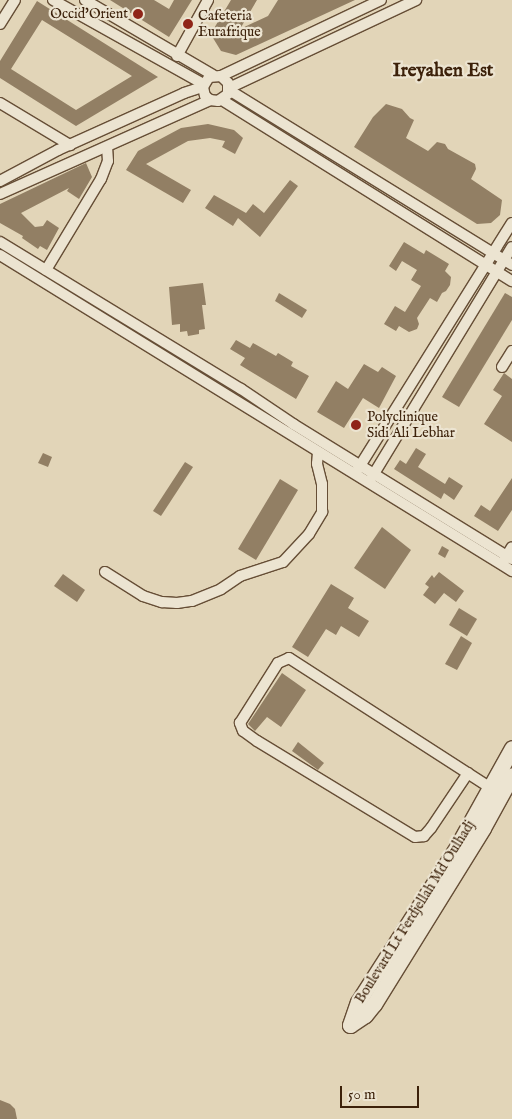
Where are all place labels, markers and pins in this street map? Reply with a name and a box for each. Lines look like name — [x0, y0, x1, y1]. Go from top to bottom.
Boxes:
place label: Occid'Orient — [50, 6, 128, 22]
marker: Occid'Orient — [132, 8, 144, 20]
place label: Cafeteria Eurafrique — [198, 8, 261, 40]
marker: Cafeteria Eurafrique — [182, 18, 194, 30]
place label: Polyclinique Sidi Ali Lebhar — [367, 409, 455, 442]
marker: Polyclinique Sidi Ali Lebhar — [349, 418, 363, 432]

